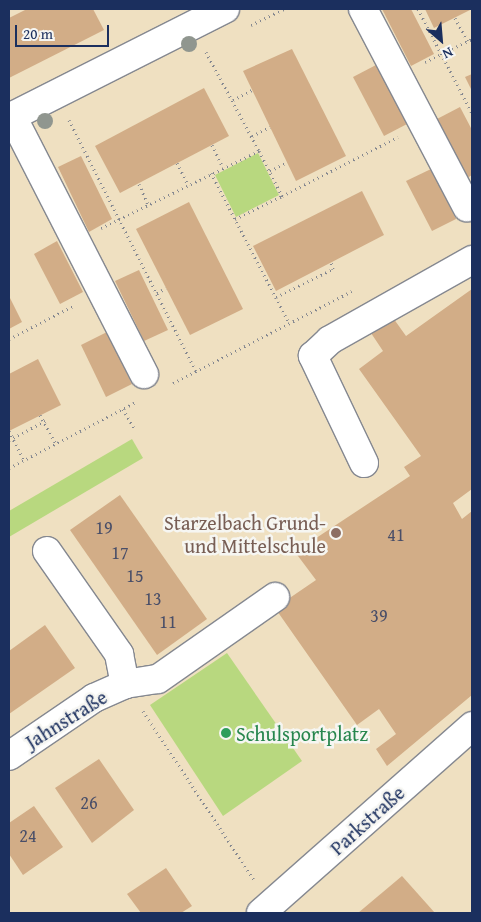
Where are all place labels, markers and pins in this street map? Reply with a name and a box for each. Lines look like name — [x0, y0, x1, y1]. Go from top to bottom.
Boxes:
place label: Starzelbach Grund- und Mittelschule — [164, 510, 326, 557]
marker: Starzelbach Grund- und Mittelschule — [330, 527, 342, 539]
place label: Schulsportplatz — [236, 721, 368, 745]
marker: Schulsportplatz — [220, 727, 232, 739]

